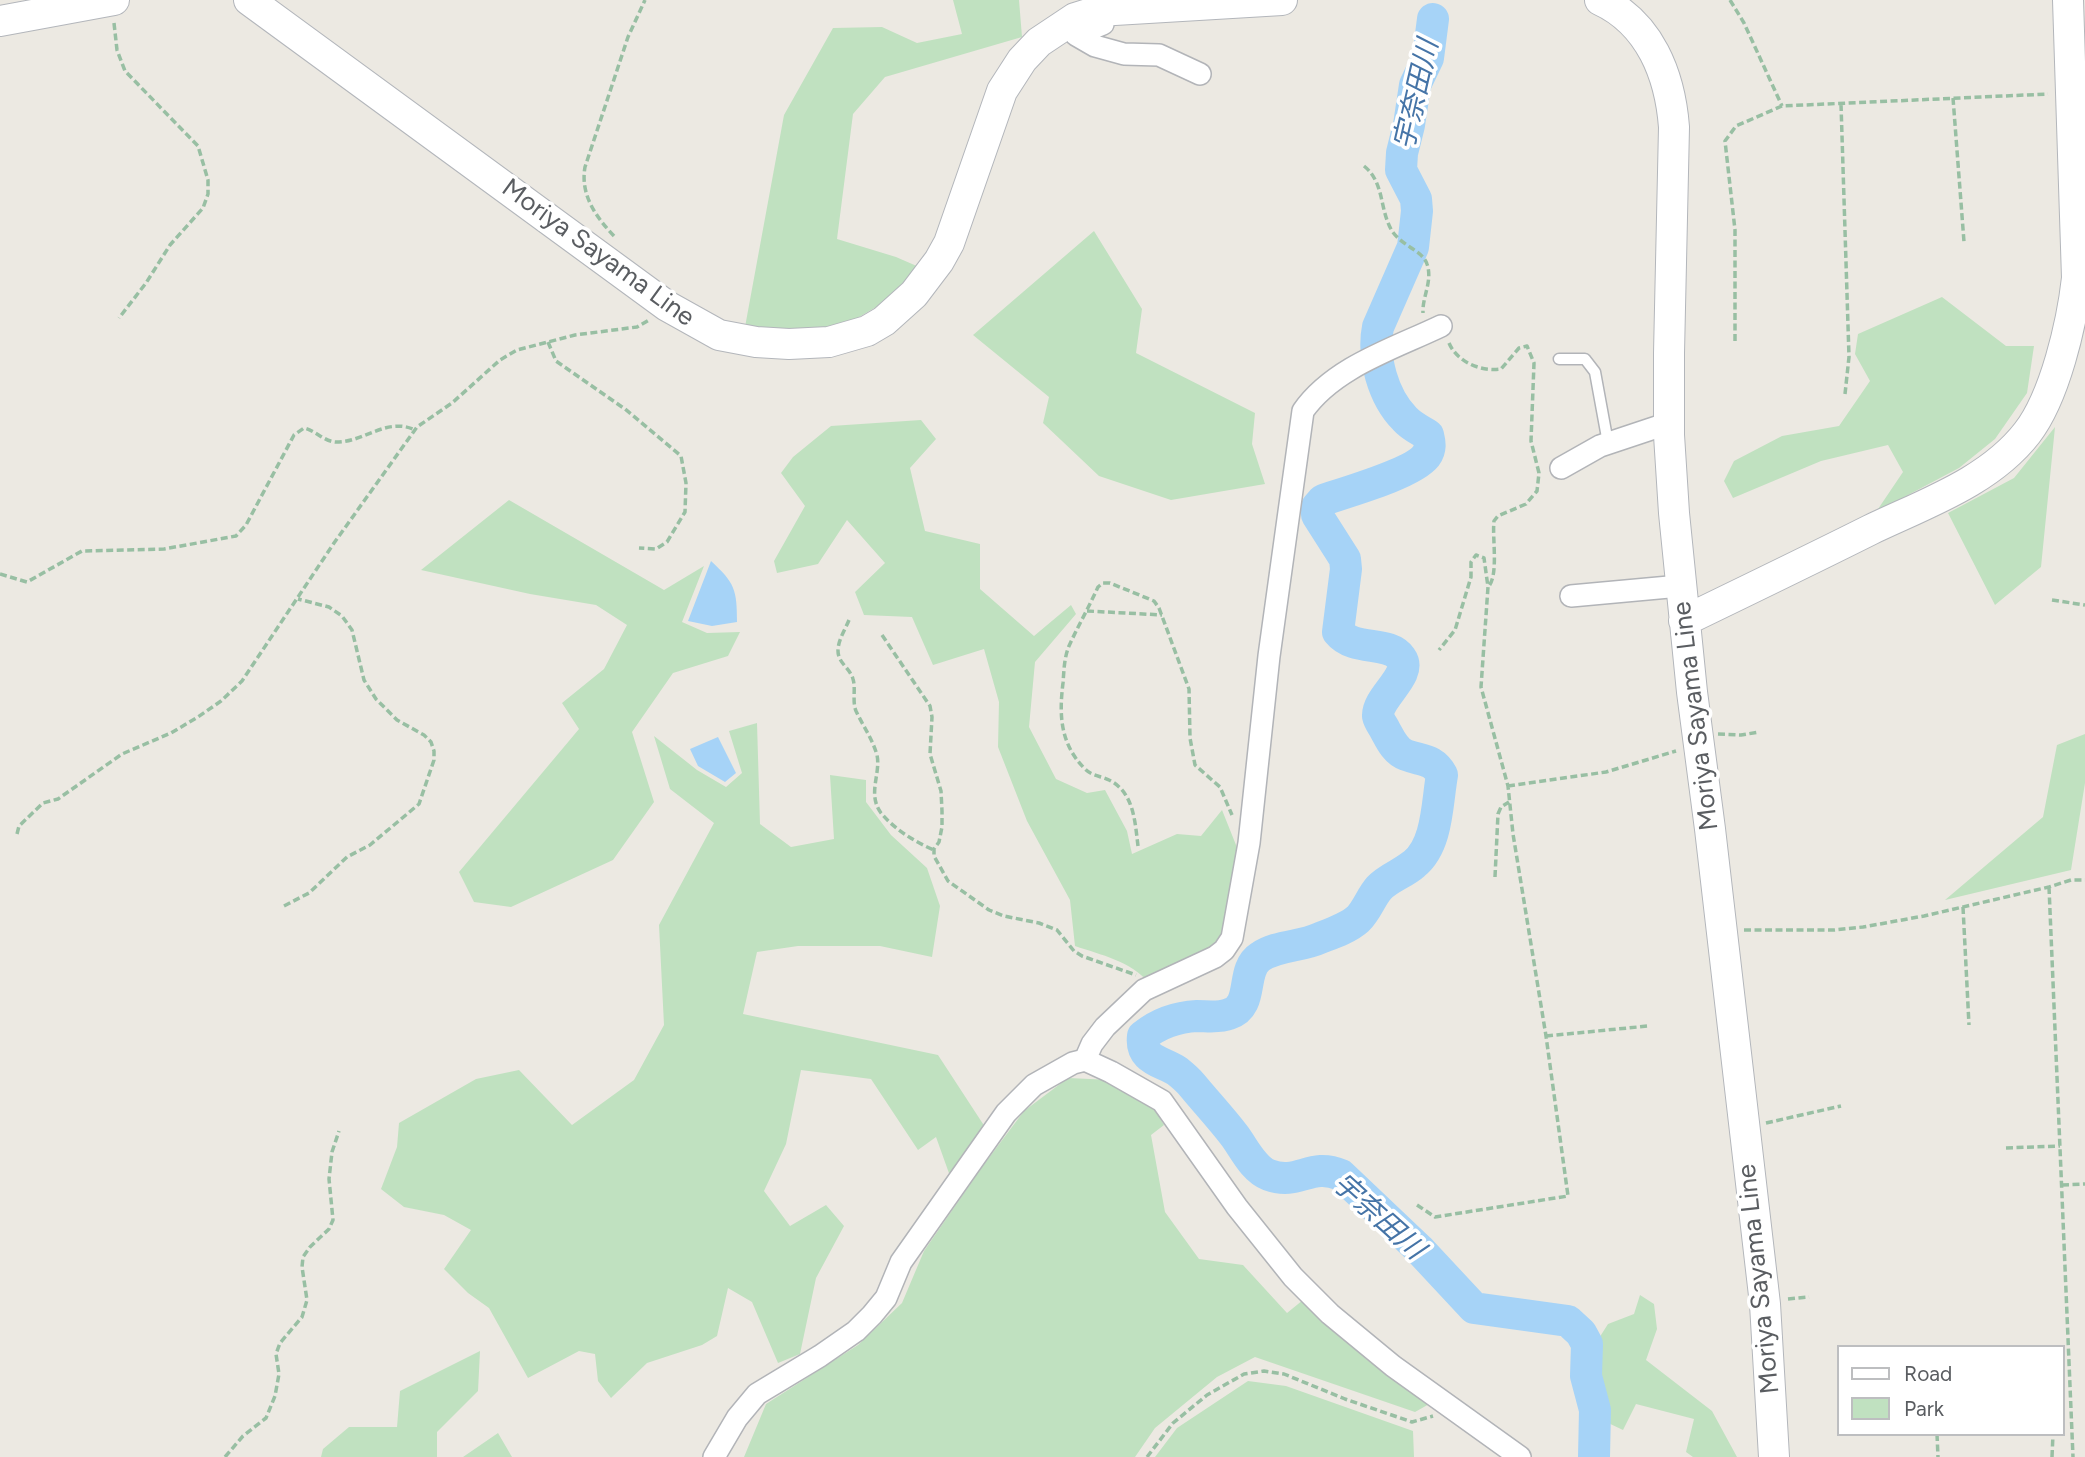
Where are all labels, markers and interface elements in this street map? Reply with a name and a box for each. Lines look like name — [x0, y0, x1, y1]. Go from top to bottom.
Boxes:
water label: 宇奈田川 — [1388, 37, 1446, 153]
street label: Moriya Sayama Line — [496, 173, 700, 333]
street label: Moriya Sayama Line — [1666, 600, 1726, 832]
street label: Moriya Sayama Line — [1731, 1163, 1787, 1395]
water label: 宇奈田川 — [1325, 1167, 1431, 1267]
legend — [1836, 1345, 2064, 1436]
text: Road — [1904, 1361, 1952, 1386]
text: Park — [1904, 1396, 1944, 1421]

